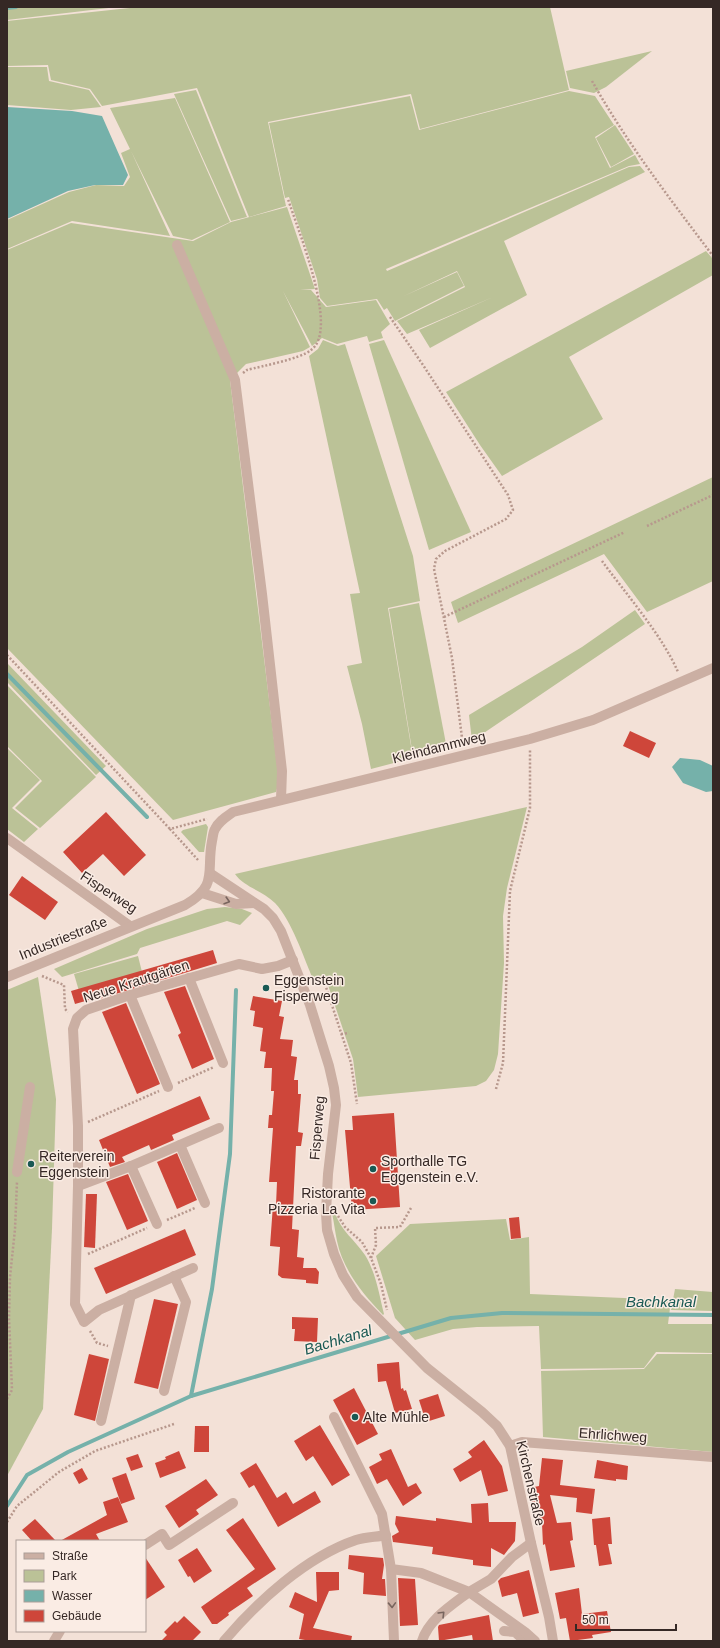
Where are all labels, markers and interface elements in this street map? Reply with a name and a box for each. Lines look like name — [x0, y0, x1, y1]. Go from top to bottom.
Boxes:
street label: Kleindammweg — [391, 728, 487, 766]
street label: Fisperweg — [78, 868, 140, 916]
one-way arrow — [224, 896, 231, 905]
street label: Industriestraße — [17, 913, 109, 963]
street label: Neue Krautgärten — [81, 956, 191, 1006]
place label: Eggenstein Fisperweg — [274, 972, 344, 1004]
marker: Eggenstein Fisperweg — [261, 983, 271, 993]
street label: Fisperweg — [306, 1095, 328, 1161]
place label: Reiterverein Eggenstein — [39, 1148, 114, 1180]
place label: Sporthalle TG Eggenstein e.V. — [381, 1153, 479, 1185]
marker: Reiterverein Eggenstein — [26, 1159, 36, 1169]
marker: Sporthalle TG Eggenstein e.V. — [368, 1164, 378, 1174]
place label: Ristorante Pizzeria La Vita — [268, 1185, 365, 1217]
marker: Ristorante Pizzeria La Vita — [368, 1196, 378, 1206]
water label: Bachkanal — [626, 1293, 697, 1310]
water label: Bachkanal — [302, 1321, 374, 1358]
place label: Alte Mühle — [363, 1409, 429, 1425]
marker: Alte Mühle — [350, 1412, 360, 1422]
street label: Ehrlichweg — [578, 1425, 648, 1445]
street label: Kirchenstraße — [513, 1439, 549, 1527]
legend — [16, 1540, 146, 1632]
text: Straße — [52, 1549, 88, 1563]
text: Park — [52, 1569, 78, 1583]
text: Wasser — [52, 1589, 92, 1603]
one-way arrow — [387, 1602, 396, 1608]
scale bar — [576, 1606, 676, 1632]
text: Gebäude — [52, 1609, 102, 1623]
one-way arrow — [437, 1611, 445, 1619]
text: 50 m — [582, 1613, 609, 1627]

